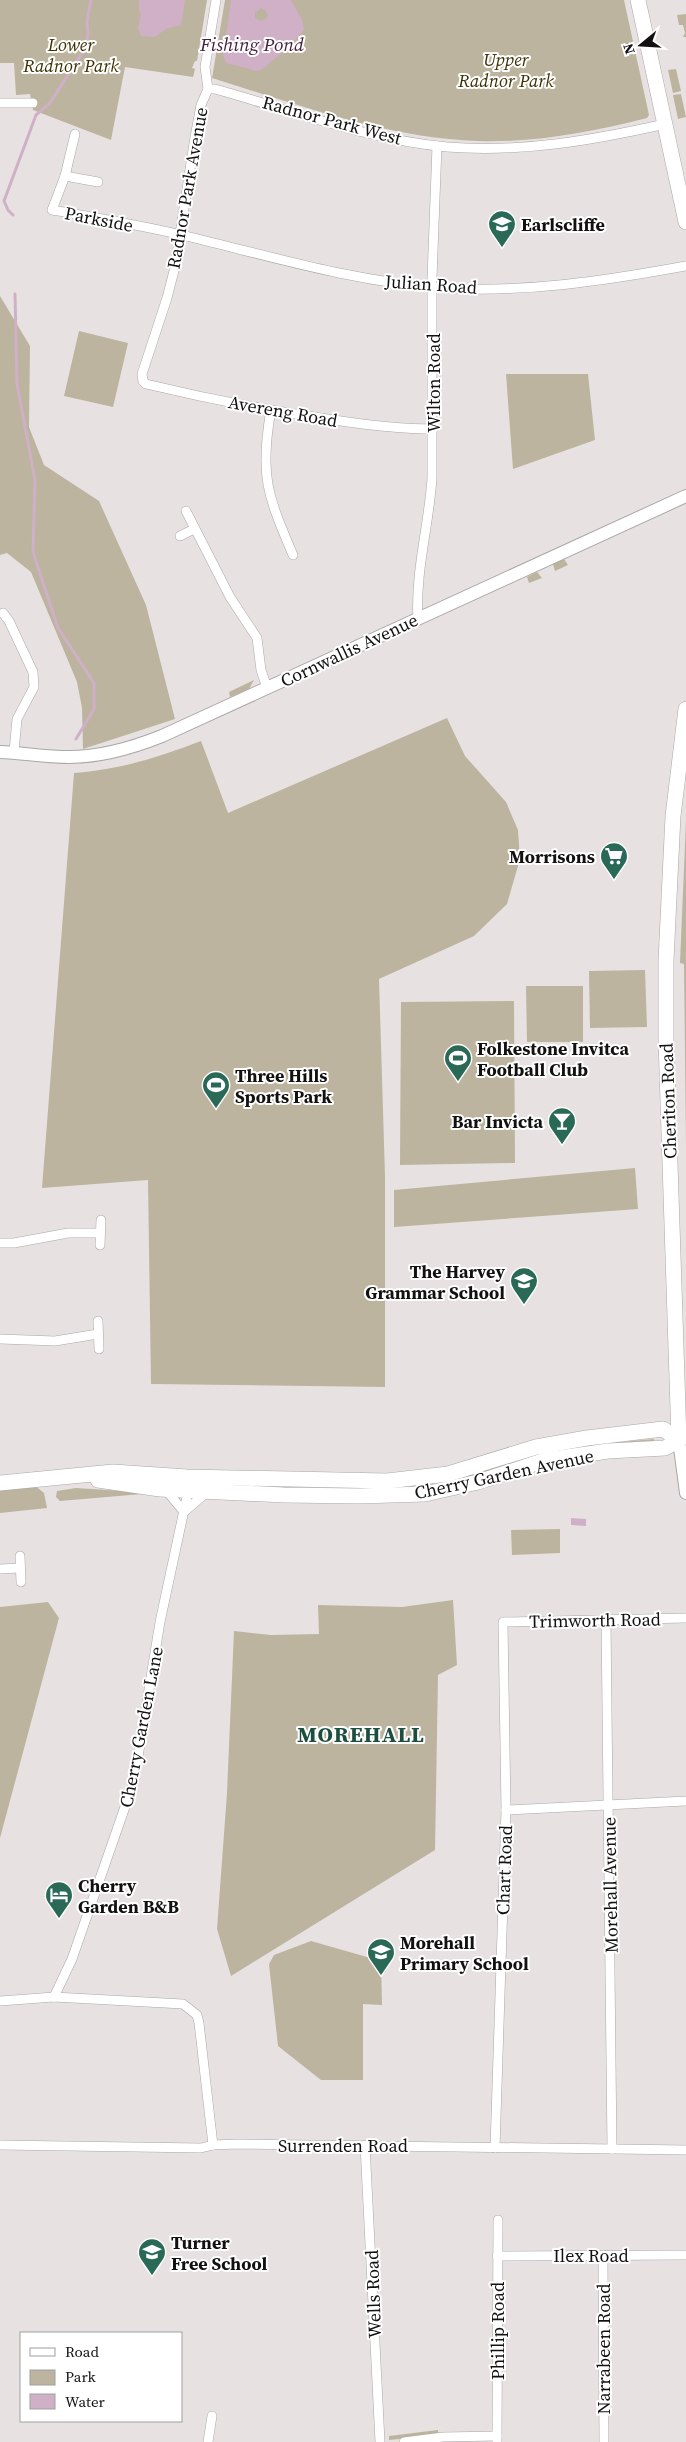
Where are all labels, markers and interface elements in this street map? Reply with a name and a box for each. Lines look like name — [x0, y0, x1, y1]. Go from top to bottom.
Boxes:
north arrow — [616, 20, 666, 70]
water label: Fishing Pond — [199, 31, 304, 57]
park label: Lower Radnor Park — [22, 32, 119, 78]
text: N — [618, 41, 640, 57]
park label: Upper Radnor Park — [457, 47, 554, 93]
street label: Radnor Park West — [260, 89, 405, 151]
street label: Radnor Park Avenue — [160, 105, 214, 271]
street label: Parkside — [63, 200, 135, 238]
school or university icon: Earlscliffe — [487, 209, 517, 248]
place label: Earlscliffe — [521, 212, 605, 237]
street label: Julian Road — [383, 268, 478, 300]
street label: Wilton Road — [421, 333, 446, 433]
street label: Avereng Road — [226, 389, 340, 433]
street label: Cornwallis Avenue — [276, 607, 422, 693]
supermarket icon: Morrisons — [599, 841, 629, 880]
place label: Morrisons — [509, 844, 595, 869]
place label: Folkestone Invitca Football Club — [477, 1036, 629, 1082]
sports icon: Folkestone Invitca Football Club — [443, 1043, 473, 1082]
street label: Cheriton Road — [653, 1043, 683, 1159]
place label: Three Hills Sports Park — [235, 1063, 332, 1109]
sports icon: Three Hills Sports Park — [201, 1070, 231, 1109]
bar icon: Bar Invicta — [547, 1106, 577, 1145]
place label: Bar Invicta — [452, 1109, 543, 1134]
place label: The Harvey Grammar School — [365, 1259, 505, 1305]
school or university icon: The Harvey Grammar School — [509, 1266, 539, 1305]
street label: Cherry Garden Avenue — [412, 1443, 596, 1505]
street label: Trimworth Road — [529, 1606, 661, 1634]
street label: Cherry Garden Lane — [113, 1644, 169, 1810]
district label: MOREHALL — [297, 1719, 425, 1749]
street label: Morehall Avenue — [596, 1817, 624, 1953]
street label: Chart Road — [490, 1825, 518, 1915]
place label: Cherry Garden B&B — [78, 1873, 179, 1919]
hotel icon: Cherry Garden B&B — [44, 1880, 74, 1919]
place label: Morehall Primary School — [400, 1930, 529, 1976]
school or university icon: Morehall Primary School — [366, 1937, 396, 1976]
street label: Surrenden Road — [278, 2133, 408, 2158]
place label: Turner Free School — [171, 2230, 268, 2276]
school or university icon: Turner Free School — [137, 2237, 167, 2276]
street label: Ilex Road — [553, 2243, 629, 2268]
street label: Wells Road — [359, 2249, 387, 2339]
street label: Phillip Road — [485, 2282, 510, 2380]
street label: Narrabeen Road — [591, 2284, 616, 2414]
legend — [20, 2332, 182, 2422]
text: Road — [65, 2341, 99, 2362]
text: Park — [65, 2366, 97, 2387]
text: Water — [65, 2391, 106, 2412]

